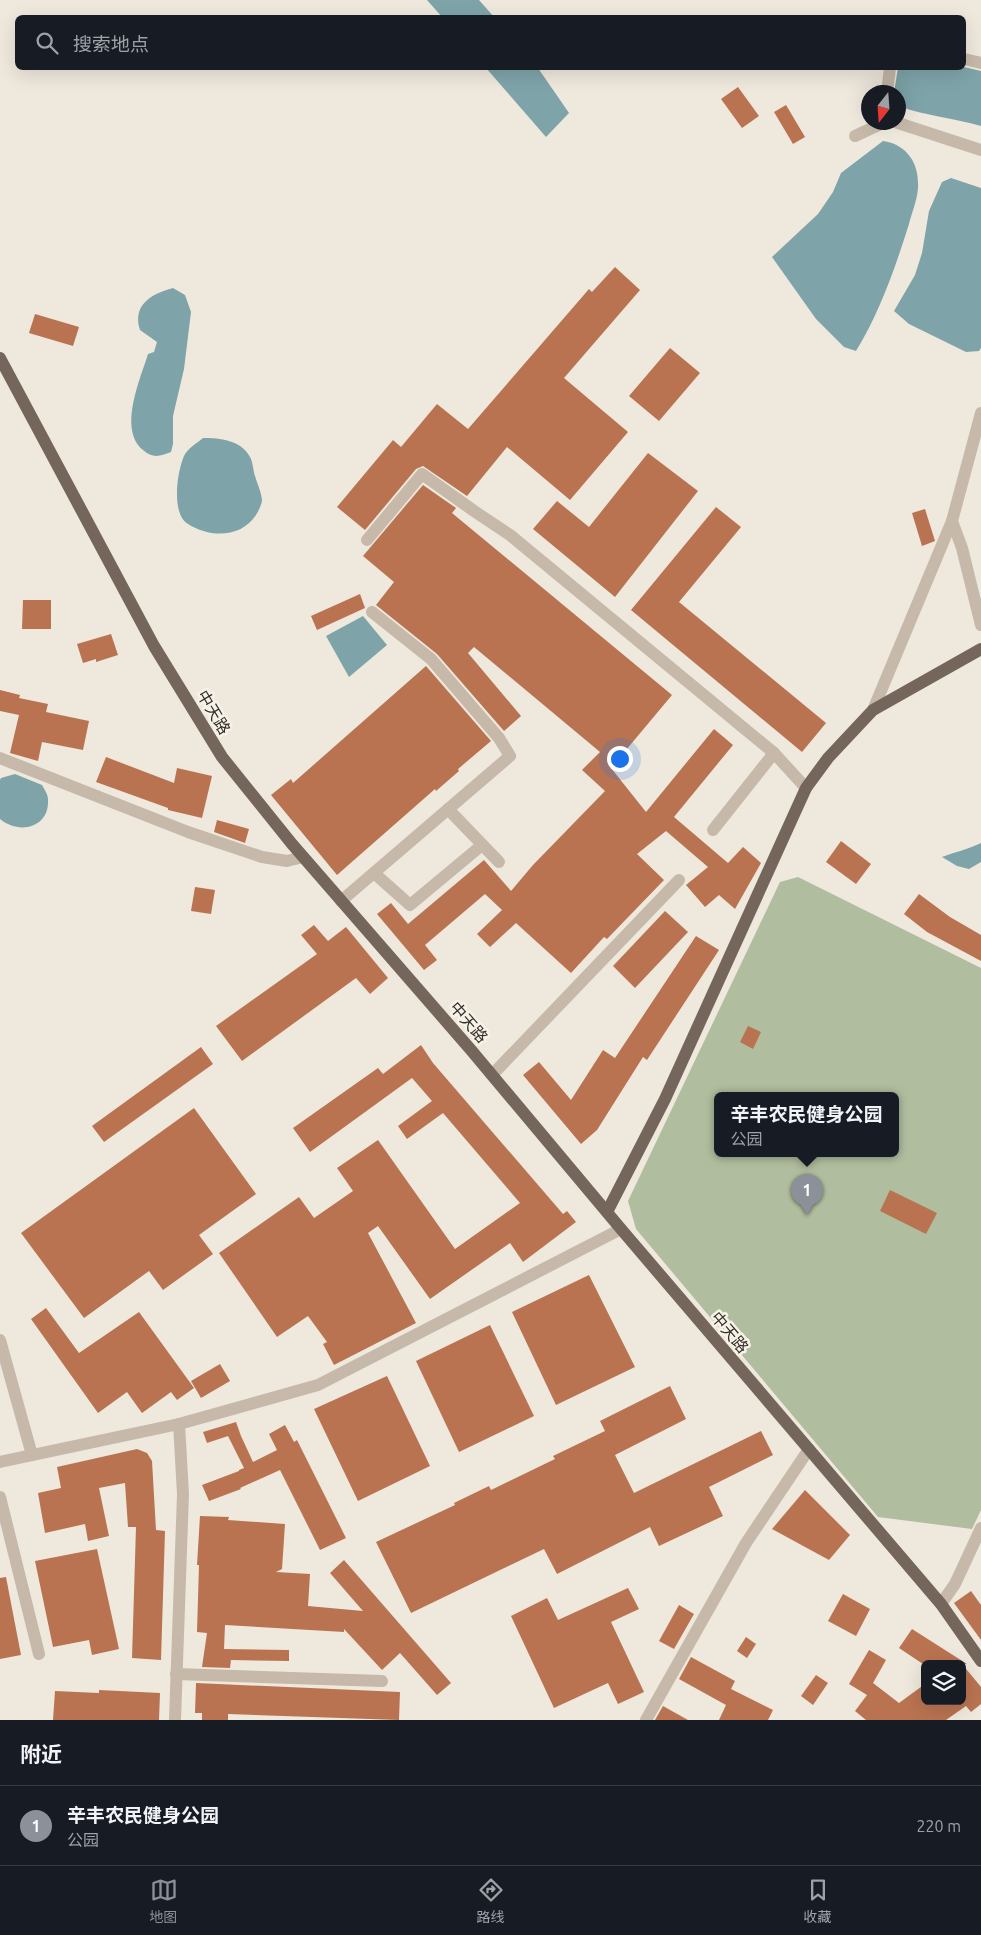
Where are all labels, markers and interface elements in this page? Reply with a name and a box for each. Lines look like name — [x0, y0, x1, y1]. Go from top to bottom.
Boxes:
search box — [15, 15, 966, 70]
icon: search — [33, 29, 61, 57]
text: 搜索地点 — [73, 33, 149, 55]
north arrow — [861, 85, 906, 130]
street label: 中天路 — [194, 687, 234, 737]
your location — [607, 746, 633, 772]
street label: 中天路 — [446, 998, 492, 1046]
popup — [714, 1092, 899, 1157]
text: 辛丰农民健身公园 — [730, 1103, 883, 1125]
text: 公园 — [730, 1130, 763, 1148]
pin: 1 — [791, 1174, 823, 1215]
street label: 中天路 — [708, 1308, 752, 1356]
map controls — [921, 1660, 966, 1705]
button: layers — [921, 1660, 966, 1705]
text: 附近 — [20, 1742, 62, 1766]
text: 辛丰农民健身公园 — [67, 1804, 219, 1826]
text: 1 — [31, 1817, 41, 1835]
text: 220 m — [916, 1817, 961, 1835]
text: 公园 — [67, 1831, 99, 1849]
tab: 地图 — [150, 1876, 178, 1926]
tab: 路线 — [477, 1876, 505, 1926]
tab: 收藏 — [804, 1876, 832, 1926]

